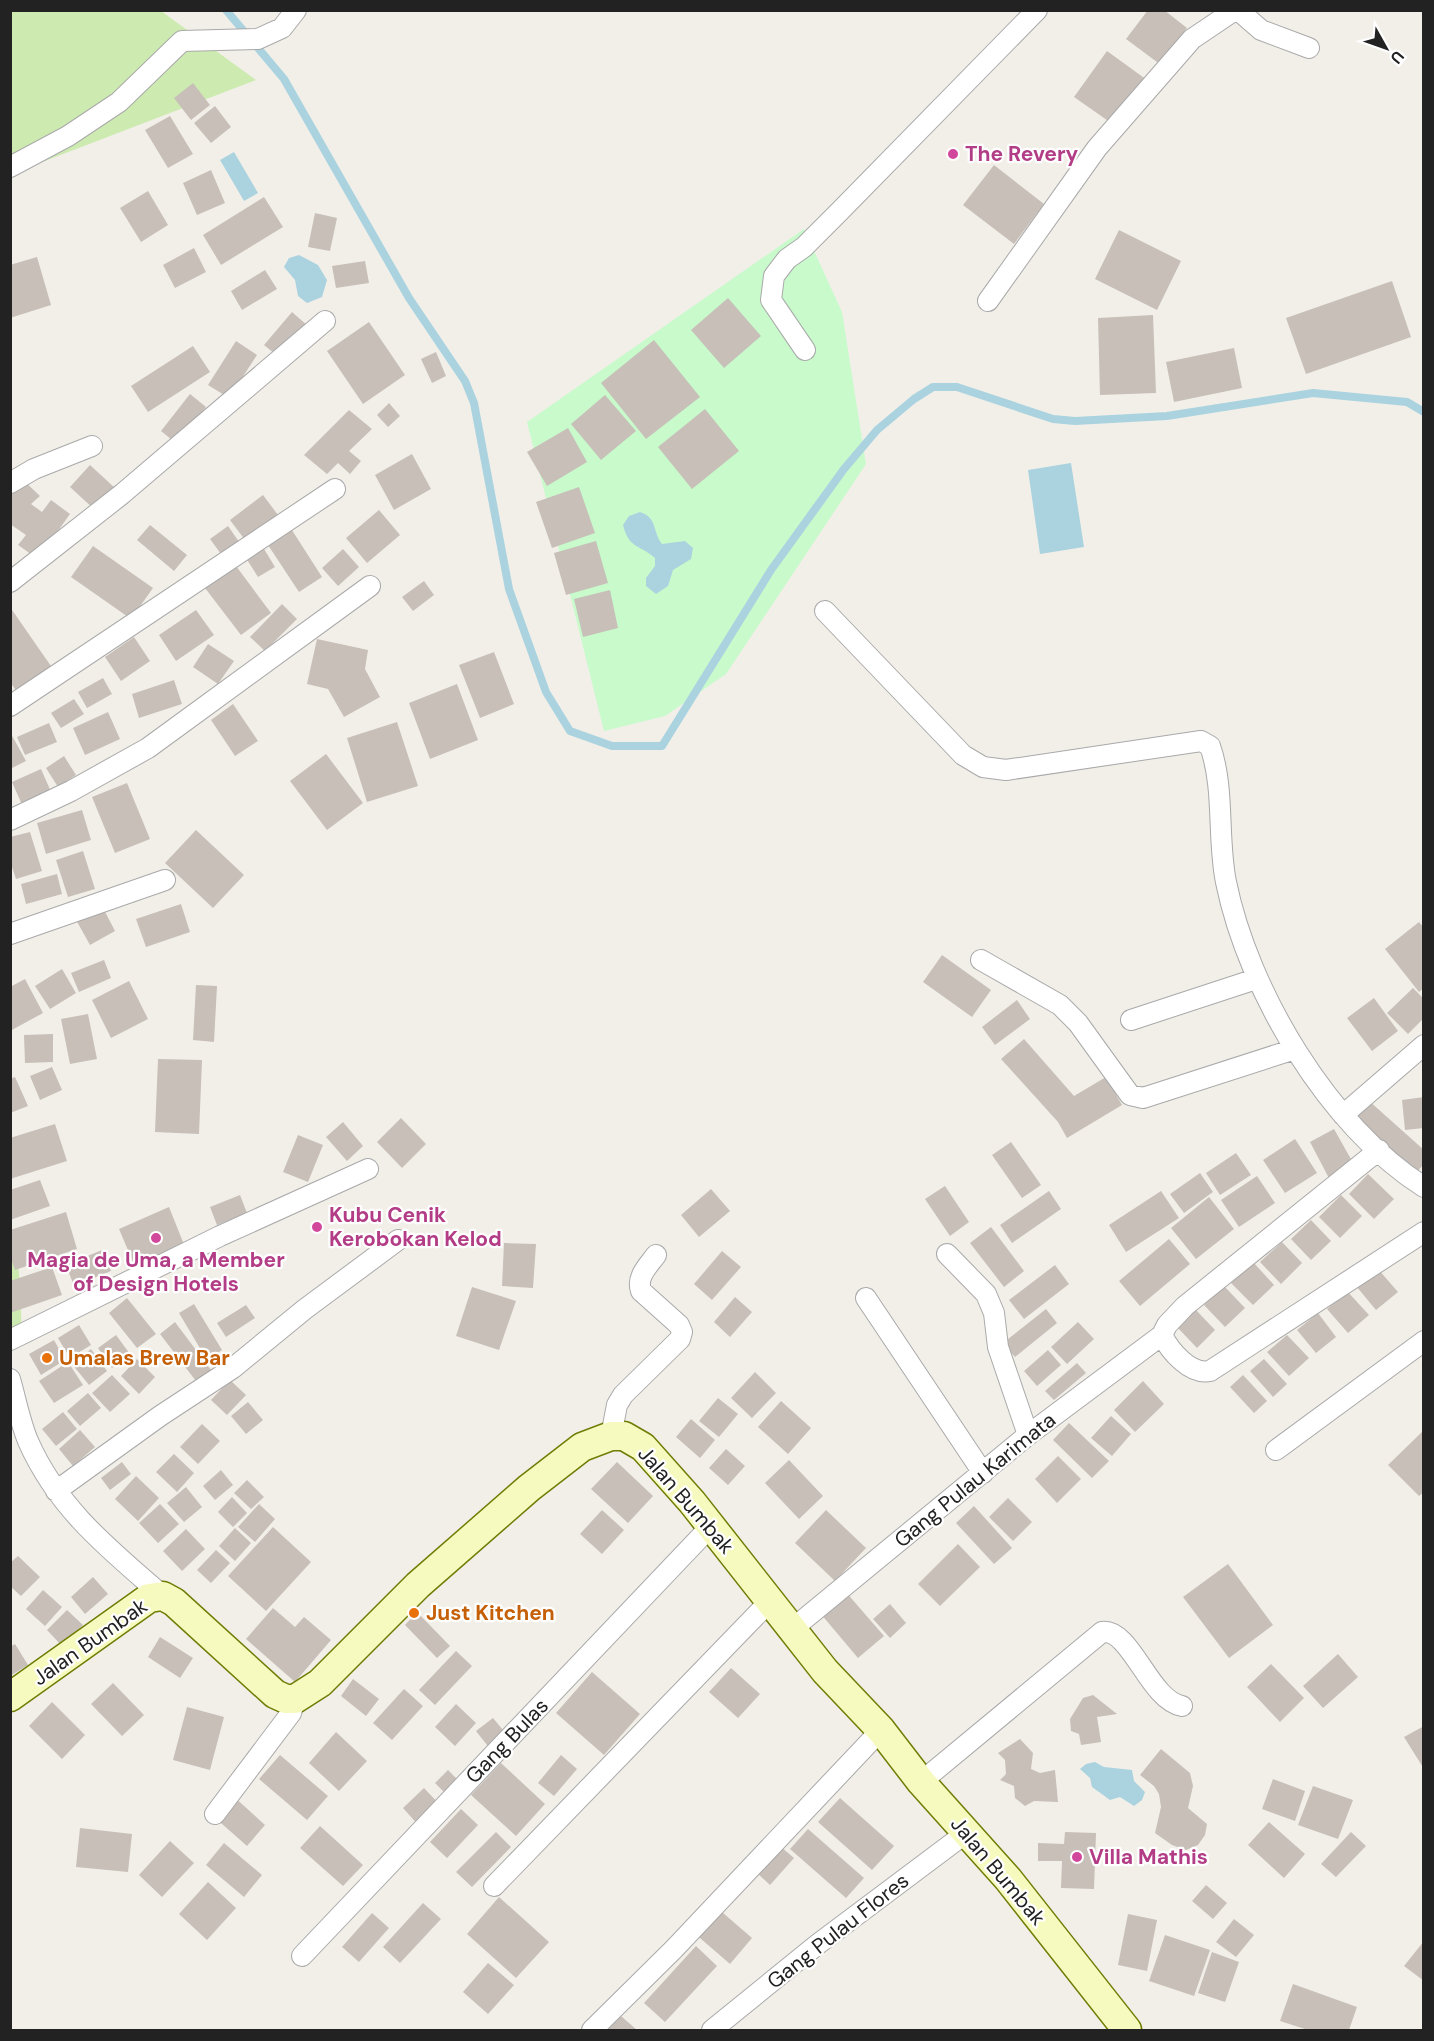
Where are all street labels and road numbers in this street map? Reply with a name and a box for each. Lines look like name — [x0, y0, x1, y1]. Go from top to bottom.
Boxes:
street label: Gang Pulau Karimata — [888, 1406, 1062, 1554]
street label: Jalan Bumbak — [631, 1440, 741, 1560]
street label: Jalan Bumbak — [27, 1592, 153, 1692]
street label: Gang Bulas — [459, 1692, 555, 1790]
street label: Jalan Bumbak — [944, 1811, 1052, 1932]
street label: Gang Pulau Flores — [761, 1867, 915, 1995]

